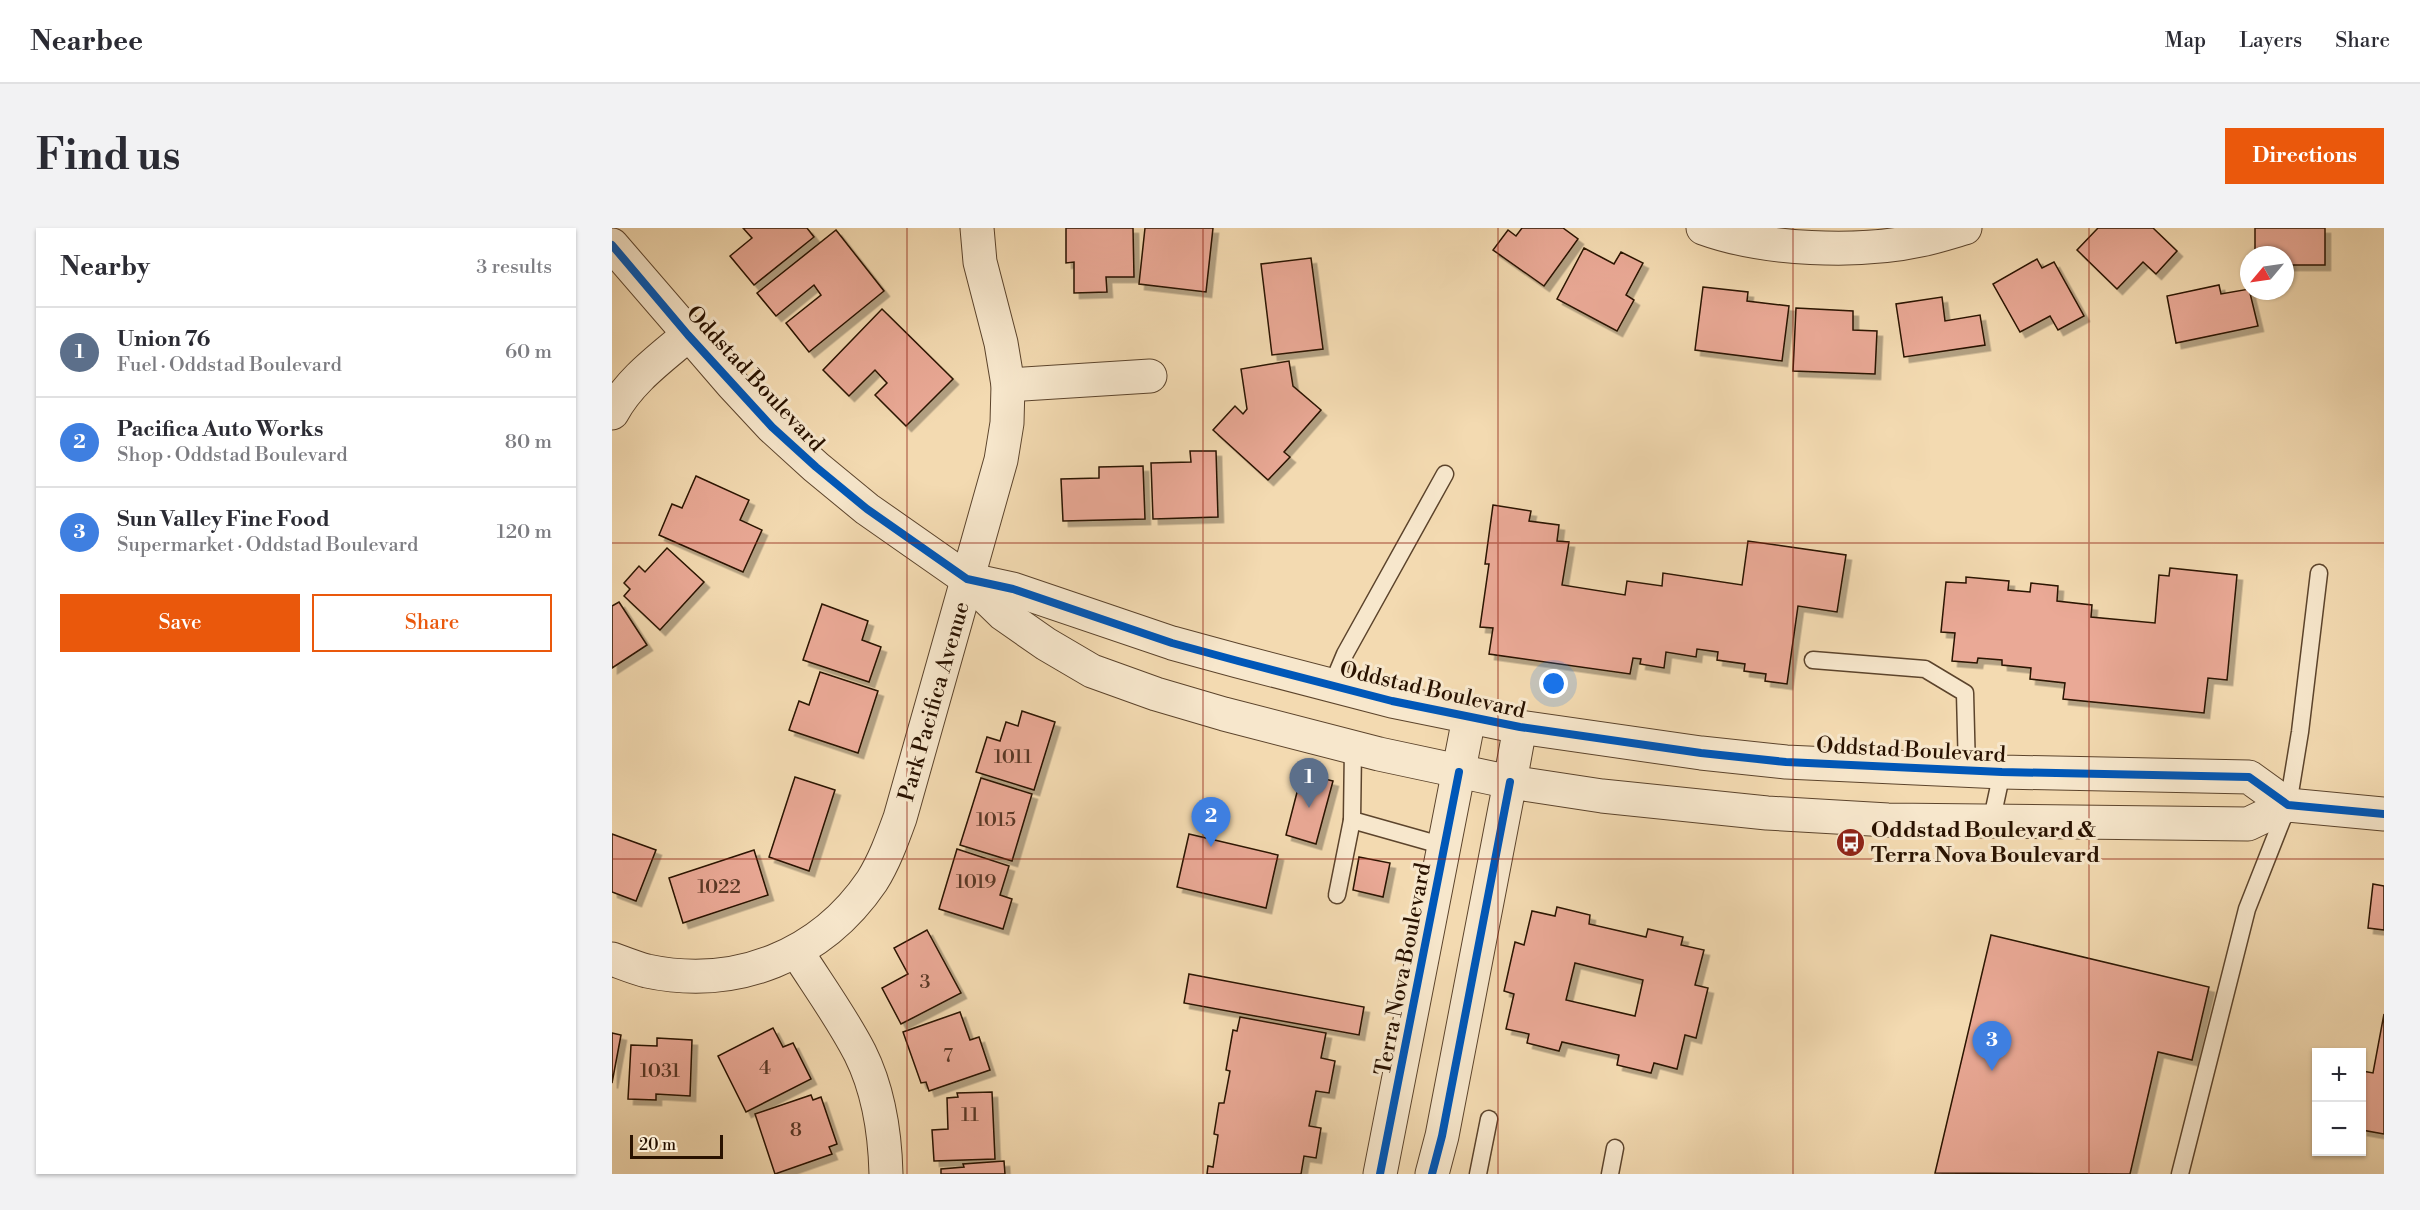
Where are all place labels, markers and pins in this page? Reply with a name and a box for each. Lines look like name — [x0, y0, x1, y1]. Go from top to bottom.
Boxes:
pin: 1 — [1290, 758, 1328, 808]
pin: 2 — [1192, 798, 1230, 847]
place label: Oddstad Boulevard & Terra Nova Boulevard — [1871, 817, 2100, 869]
bus stop icon: Oddstad Boulevard & Terra Nova Boulevard — [1834, 826, 1866, 858]
pin: 3 — [1972, 1022, 2012, 1071]

